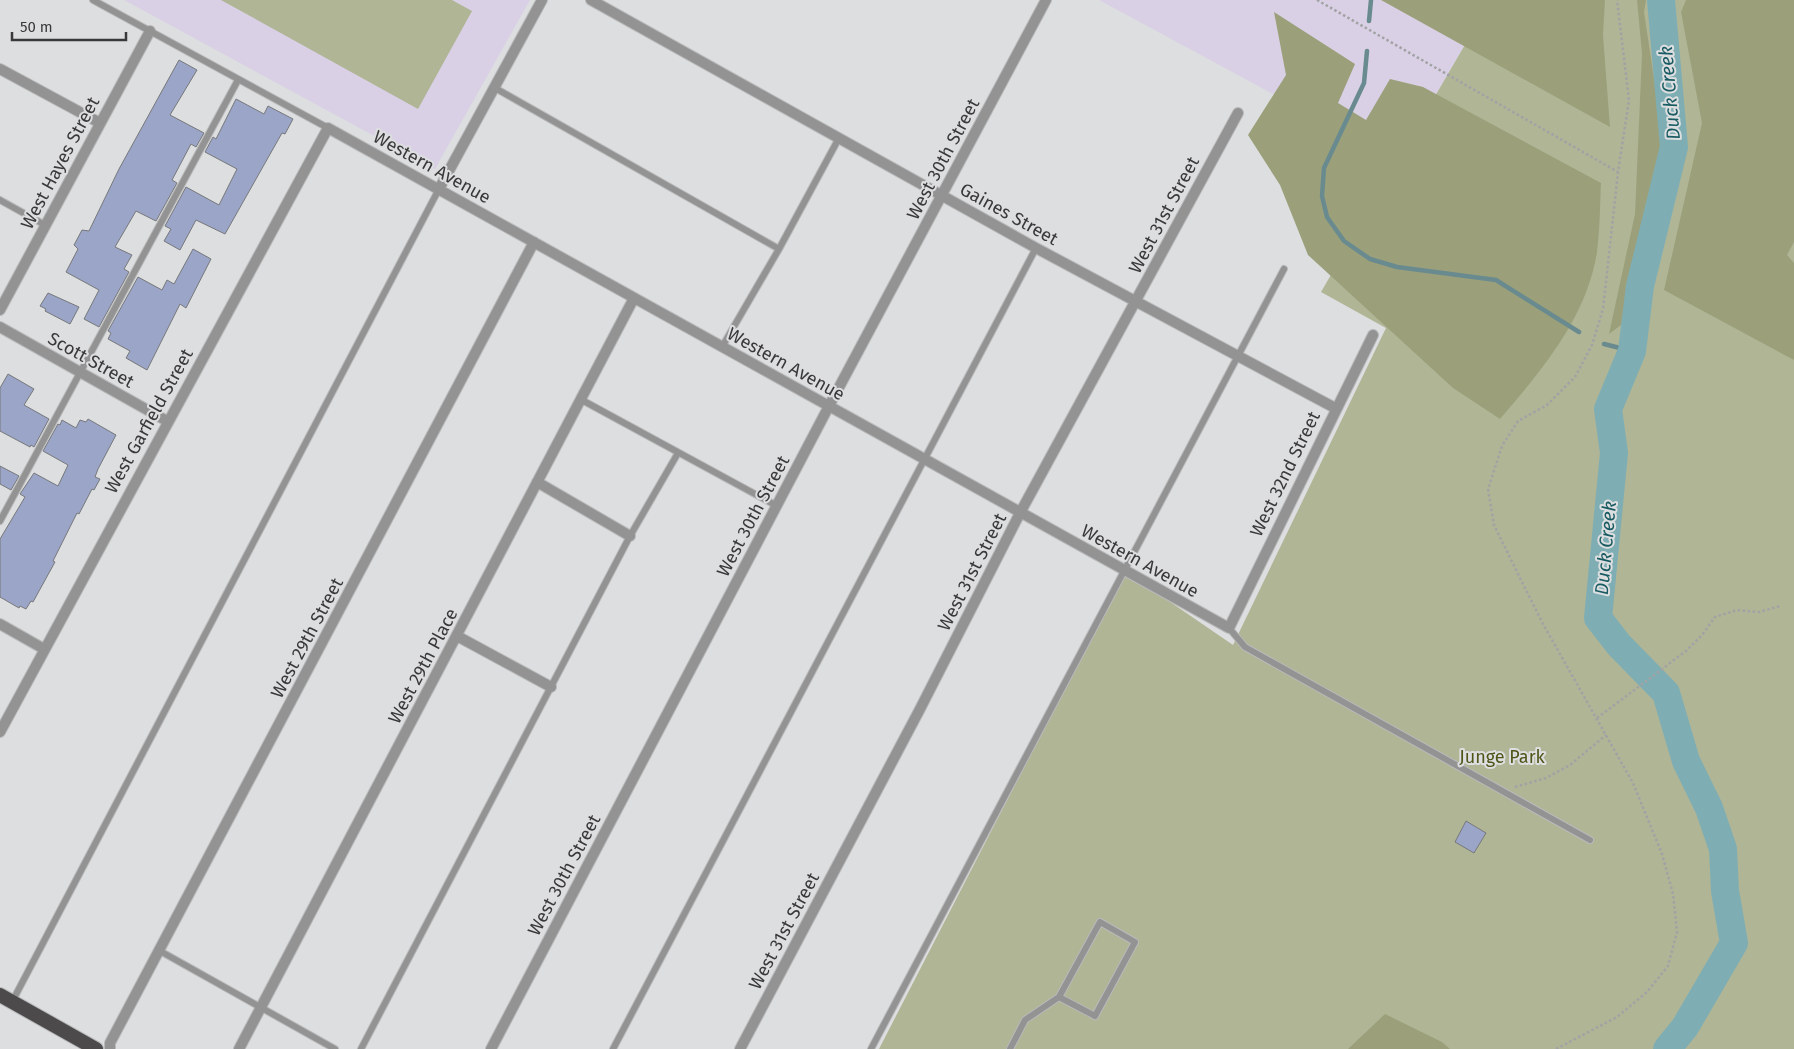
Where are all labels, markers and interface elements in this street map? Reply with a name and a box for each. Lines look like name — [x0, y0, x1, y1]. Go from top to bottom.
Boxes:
scale bar — [12, 10, 126, 42]
text: 50 m — [20, 18, 53, 36]
water label: Duck Creek — [1654, 45, 1685, 141]
street label: West Hayes Street — [16, 93, 104, 233]
street label: West 30th Street — [902, 94, 984, 223]
street label: Western Avenue — [369, 126, 495, 208]
street label: West 31st Street — [1124, 152, 1204, 277]
street label: Gaines Street — [956, 178, 1062, 250]
street label: Western Avenue — [723, 323, 849, 405]
street label: Scott Street — [44, 327, 138, 393]
street label: West Garfield Street — [100, 344, 198, 497]
street label: West 32nd Street — [1245, 407, 1325, 540]
street label: West 30th Street — [712, 451, 794, 580]
water label: Duck Creek — [1590, 500, 1621, 596]
street label: West 31st Street — [933, 509, 1011, 634]
street label: Western Avenue — [1077, 520, 1203, 602]
street label: West 29th Street — [266, 574, 348, 702]
street label: West 29th Place — [383, 605, 463, 727]
park label: Junge Park — [1459, 746, 1546, 768]
street label: West 30th Street — [523, 810, 605, 939]
street label: West 31st Street — [744, 868, 824, 993]

